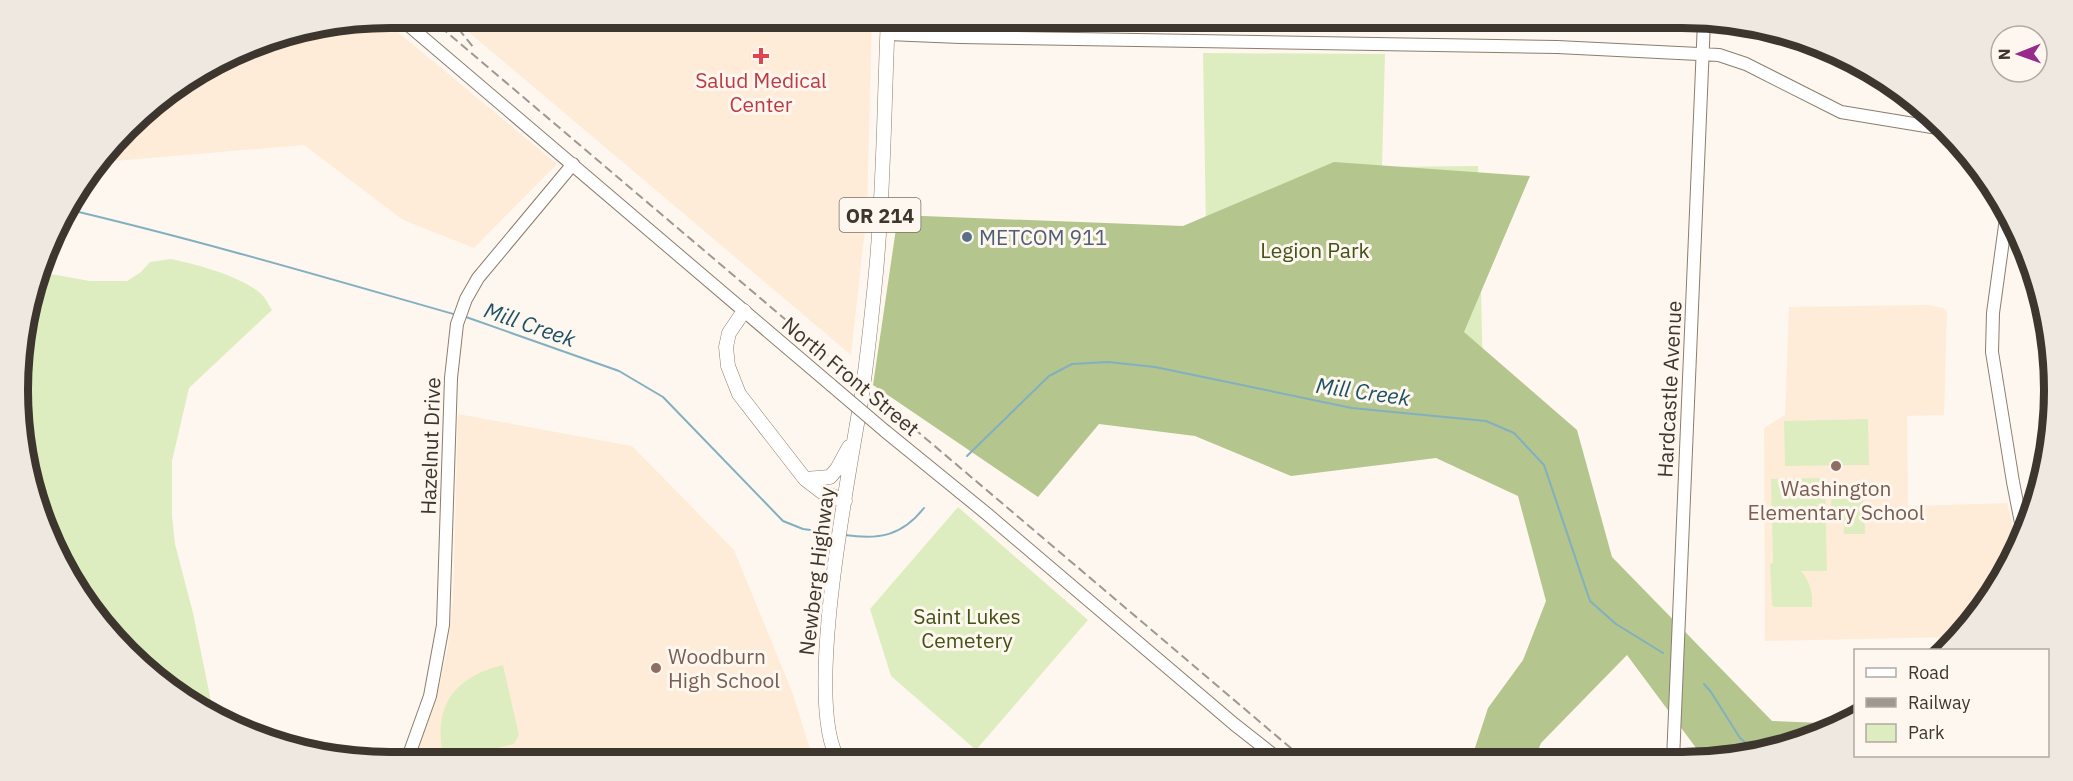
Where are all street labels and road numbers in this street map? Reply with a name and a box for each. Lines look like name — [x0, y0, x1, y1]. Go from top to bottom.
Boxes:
road number: OR 214 — [840, 198, 920, 232]
street label: Hardcastle Avenue — [1650, 300, 1688, 478]
street label: North Front Street — [776, 310, 926, 442]
street label: Hazelnut Drive — [414, 377, 446, 515]
street label: Newberg Highway — [792, 484, 840, 657]

